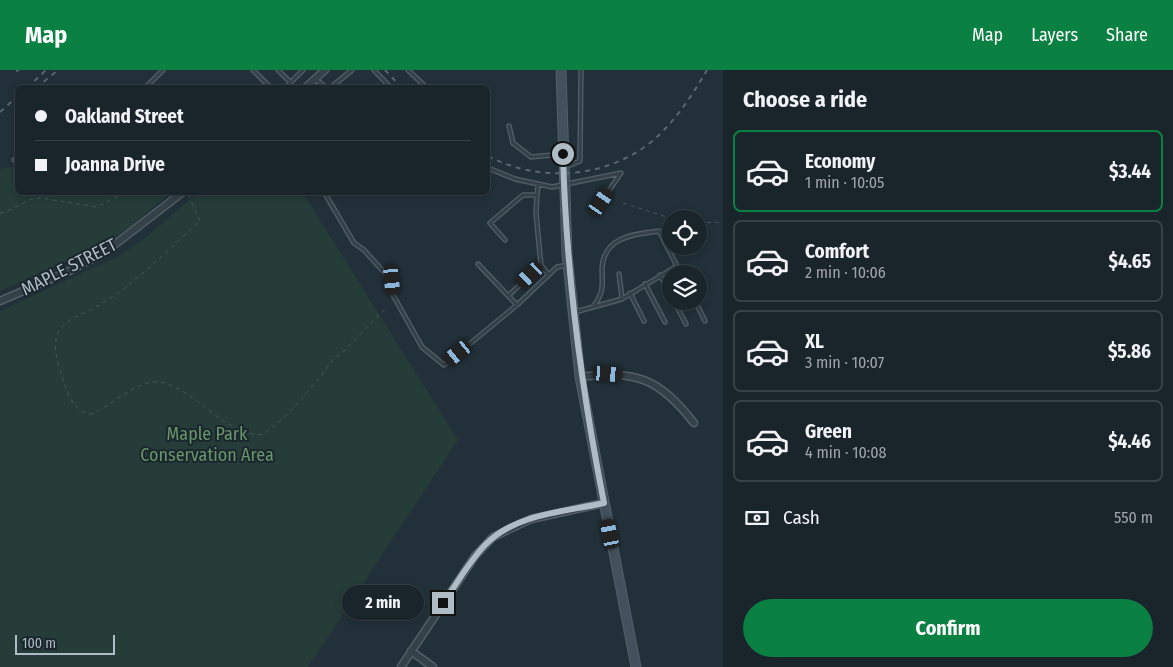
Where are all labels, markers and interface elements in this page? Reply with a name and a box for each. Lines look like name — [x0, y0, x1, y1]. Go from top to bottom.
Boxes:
text: Map — [25, 21, 67, 49]
text: Map — [972, 24, 1003, 46]
text: Layers — [1031, 24, 1078, 46]
text: Share — [1106, 24, 1148, 46]
text: Choose a ride — [743, 86, 867, 113]
text: Oakland Street — [65, 105, 184, 128]
route start — [552, 143, 574, 165]
icon: car — [745, 149, 790, 194]
text: Economy — [805, 150, 875, 173]
text: Joanna Drive — [65, 153, 165, 176]
text: $3.44 — [1109, 160, 1151, 183]
text: 1 min · 10:05 — [805, 173, 884, 192]
car — [586, 185, 615, 219]
map controls — [662, 210, 707, 310]
button: locate — [662, 210, 707, 255]
street label: MAPLE STREET — [18, 233, 121, 300]
icon: car — [745, 239, 790, 284]
text: Comfort — [805, 240, 869, 263]
text: $4.65 — [1108, 250, 1151, 273]
car — [513, 259, 546, 291]
text: 2 min · 10:06 — [805, 263, 886, 282]
car — [382, 264, 401, 296]
button: layers — [662, 265, 707, 310]
icon: car — [745, 329, 790, 374]
text: XL — [805, 330, 824, 353]
car — [441, 338, 474, 368]
text: $5.86 — [1108, 340, 1151, 363]
text: 3 min · 10:07 — [805, 353, 884, 372]
car — [592, 365, 623, 383]
icon: car — [745, 419, 790, 464]
text: Green — [805, 420, 852, 443]
park label: Maple Park Conservation Area — [140, 423, 274, 466]
text: $4.46 — [1108, 430, 1151, 453]
text: 4 min · 10:08 — [805, 443, 887, 462]
icon: cash — [743, 504, 771, 532]
text: Cash — [783, 506, 820, 529]
text: 550 m — [1114, 508, 1153, 527]
car — [599, 518, 620, 550]
callout: 2 min — [343, 586, 426, 620]
route end — [432, 592, 454, 614]
text: 2 min — [365, 593, 401, 612]
button: Confirm — [743, 599, 1153, 657]
scale bar — [15, 632, 115, 655]
text: 100 m — [22, 635, 56, 652]

